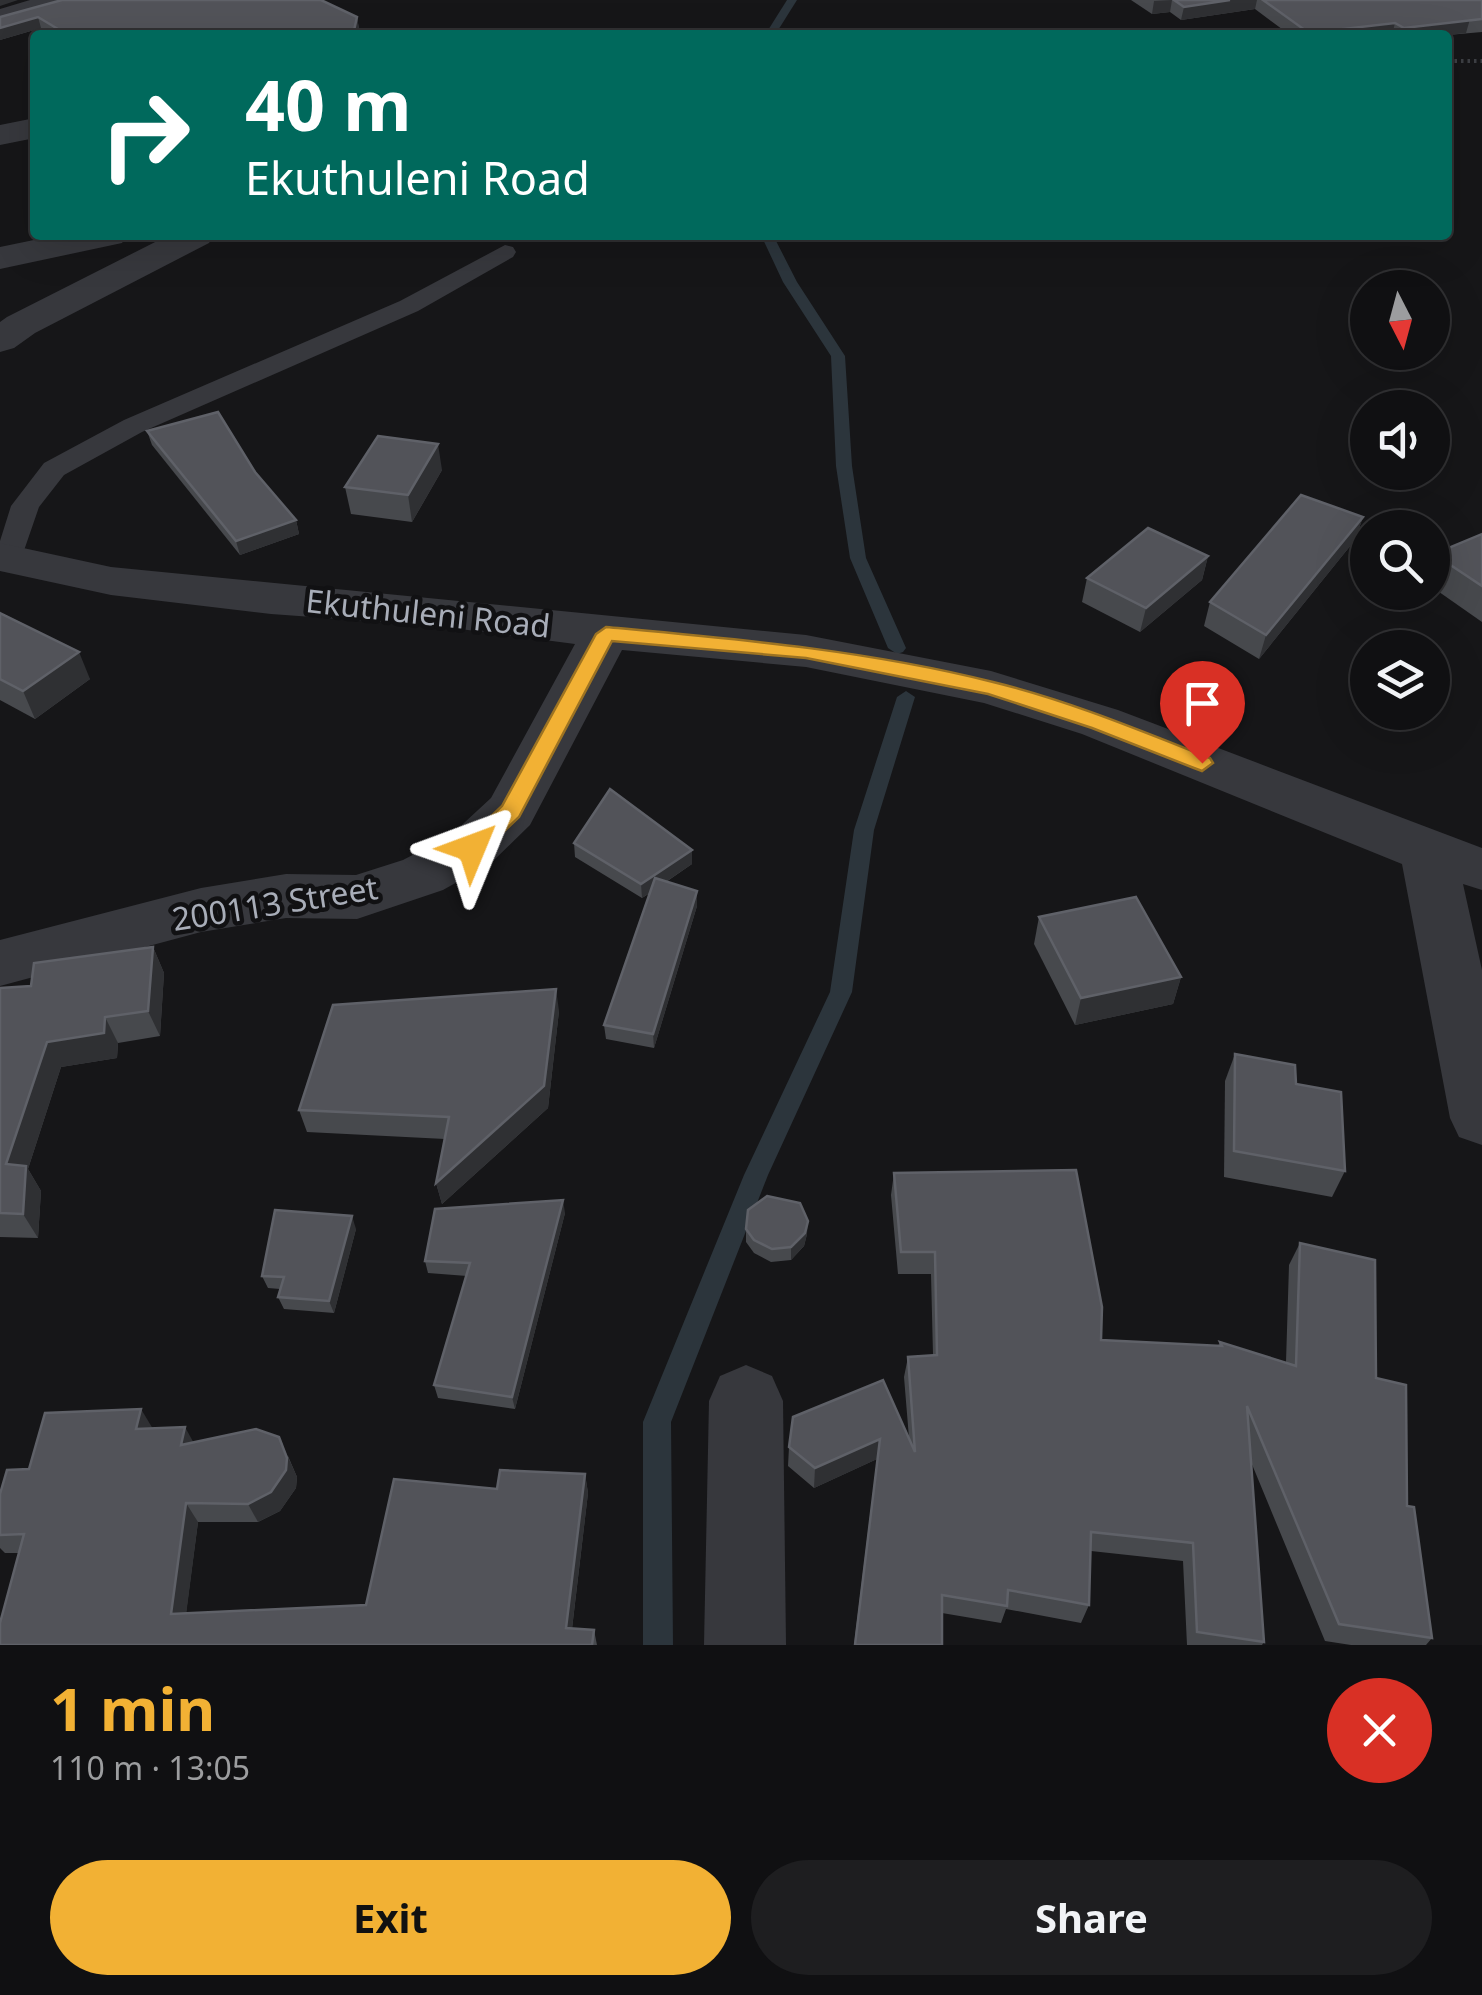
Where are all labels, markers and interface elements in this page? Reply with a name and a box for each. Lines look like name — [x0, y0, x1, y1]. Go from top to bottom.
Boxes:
text: 40 m — [245, 56, 412, 152]
icon: right — [80, 70, 210, 200]
text: Ekuthuleni Road — [245, 147, 590, 208]
north arrow — [1350, 270, 1450, 370]
map controls — [1350, 270, 1450, 730]
button: sound — [1350, 390, 1450, 490]
button: search — [1350, 510, 1450, 610]
street label: Ekuthuleni Road — [304, 578, 552, 647]
button: layers — [1350, 630, 1450, 730]
pin — [1160, 661, 1245, 764]
icon: arrive — [1175, 676, 1230, 731]
position arrow — [420, 796, 524, 900]
street label: 200113 Street — [169, 865, 381, 940]
text: 1 min — [50, 1667, 215, 1749]
button: close — [1327, 1678, 1432, 1783]
text: 110 m · 13:05 — [50, 1746, 250, 1789]
button: Exit — [50, 1860, 731, 1975]
button: Share — [751, 1860, 1432, 1975]

